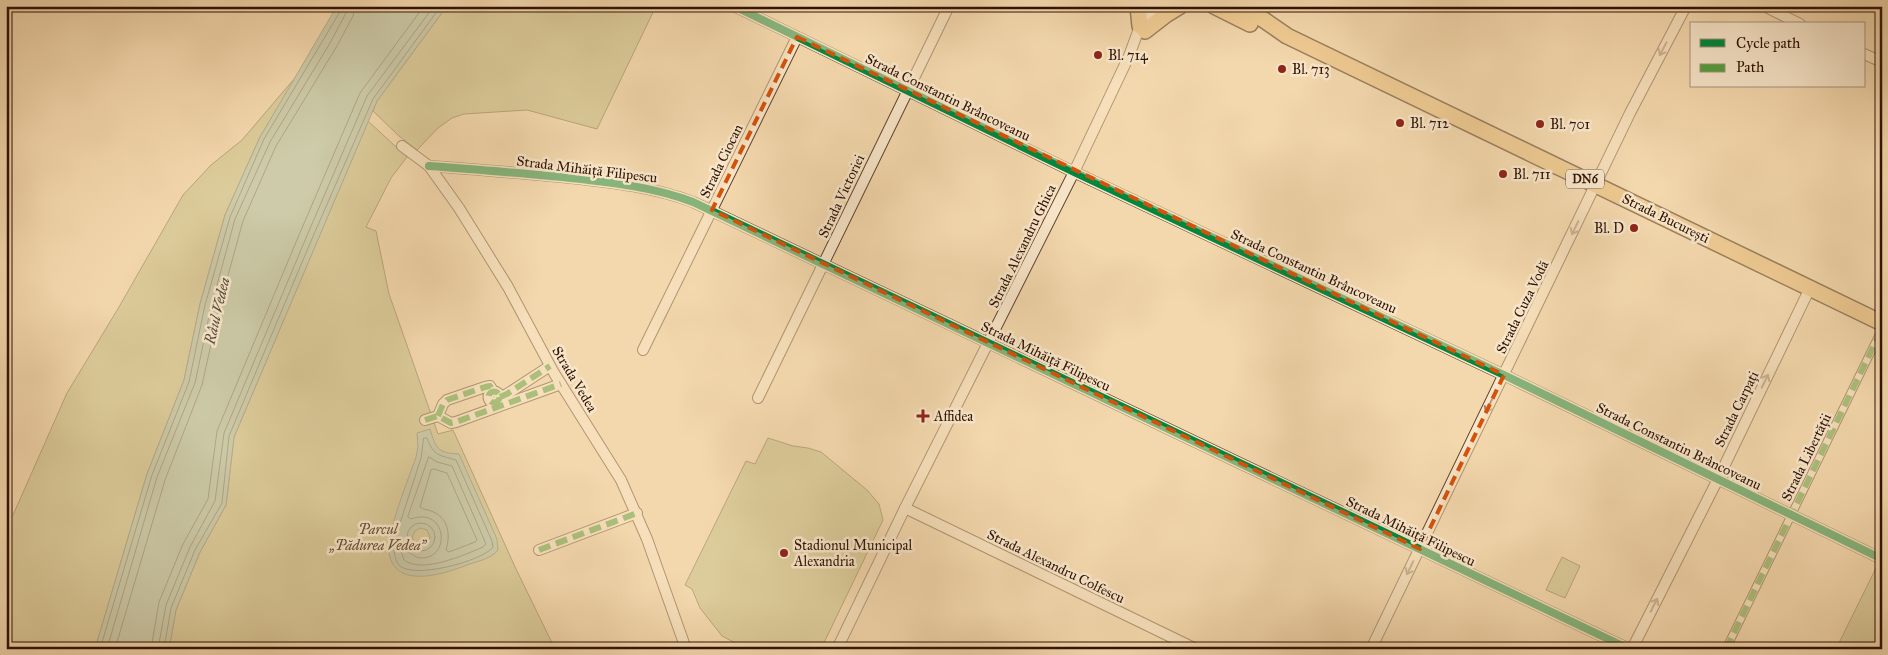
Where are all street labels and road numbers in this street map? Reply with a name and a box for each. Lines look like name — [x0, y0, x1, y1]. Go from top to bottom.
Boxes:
street label: Strada Constantin Brâncoveanu — [863, 50, 1034, 145]
street label: Strada Ciocan — [696, 121, 747, 201]
street label: Strada Mihăiță Filipescu — [516, 152, 659, 187]
street label: Strada Victoriei — [815, 152, 868, 241]
road number: DN6 — [1566, 170, 1604, 188]
street label: Strada Alexandru Ghica — [985, 182, 1060, 311]
street label: Strada București — [1619, 190, 1712, 247]
street label: Strada Constantin Brâncoveanu — [1228, 225, 1400, 318]
street label: Strada Cuza Vodă — [1493, 258, 1552, 357]
street label: Strada Mihăiță Filipescu — [978, 318, 1114, 395]
street label: Strada Vedea — [548, 343, 601, 415]
street label: Strada Carpați — [1711, 368, 1762, 450]
street label: Strada Constantin Brâncoveanu — [1594, 399, 1765, 494]
street label: Strada Libertății — [1778, 410, 1835, 504]
street label: Strada Mihăiță Filipescu — [1343, 493, 1479, 570]
street label: Strada Alexandru Colfescu — [984, 526, 1128, 607]

